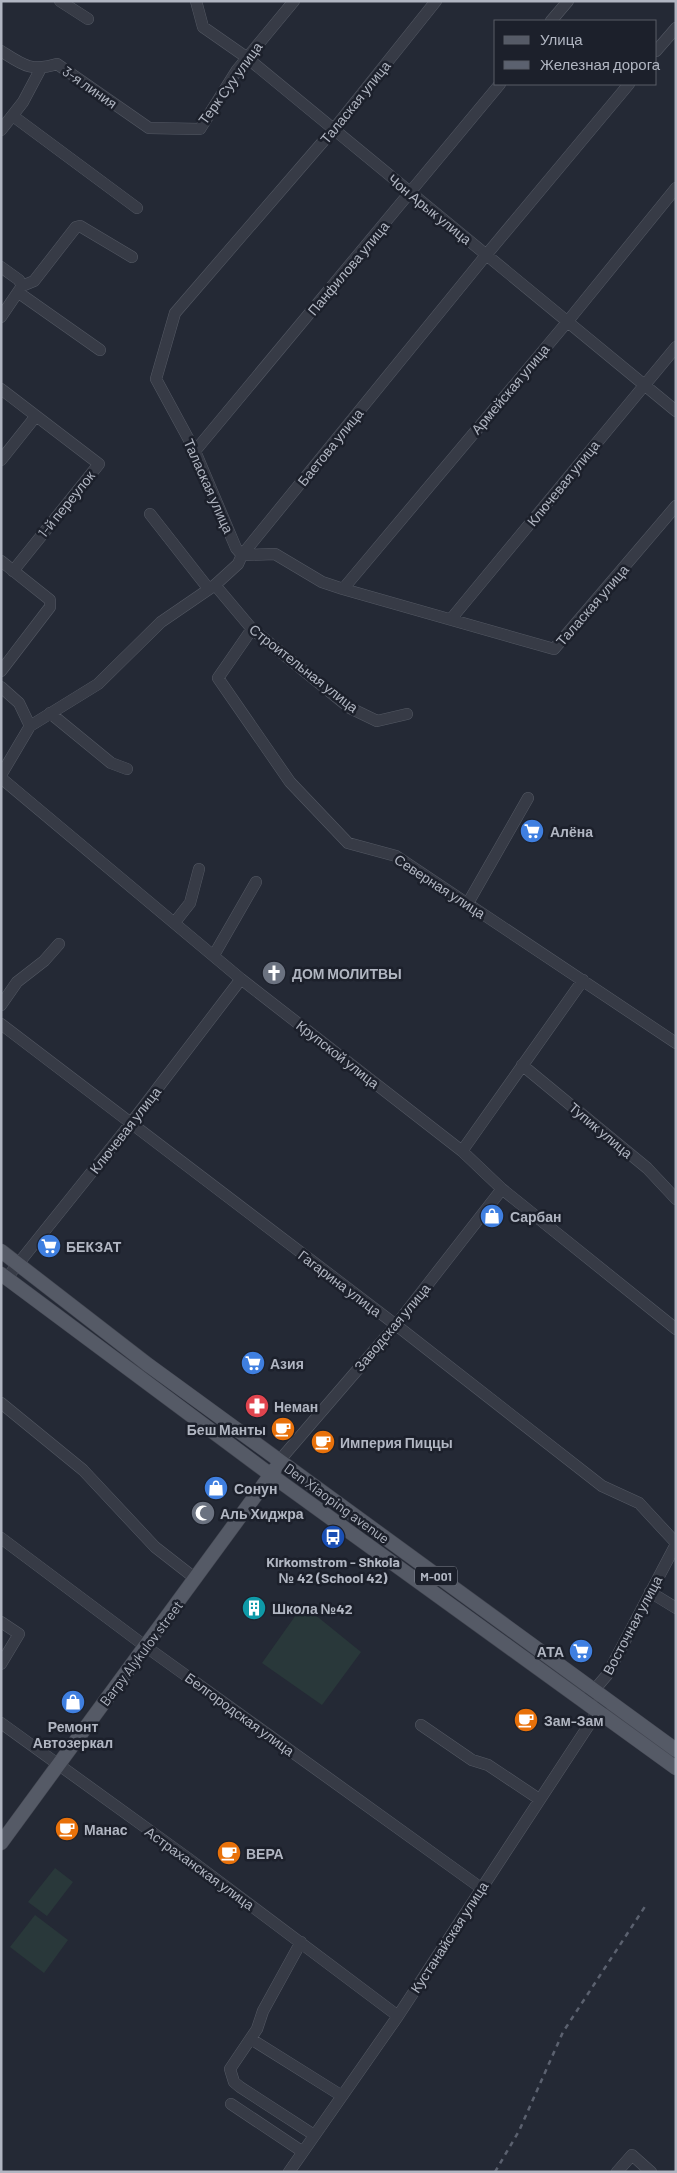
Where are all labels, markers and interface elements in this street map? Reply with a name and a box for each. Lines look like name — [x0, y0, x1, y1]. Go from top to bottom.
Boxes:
legend — [494, 20, 657, 85]
text: Улица — [540, 30, 583, 48]
street label: Терк Суу улица — [194, 38, 266, 128]
text: Железная дорога — [540, 55, 661, 73]
street label: Талаская улица — [316, 57, 394, 147]
street label: 3-я линия — [60, 62, 120, 112]
street label: Чон Арык улица — [385, 170, 475, 248]
street label: Панфилова улица — [304, 217, 392, 318]
street label: Армейская улица — [467, 340, 553, 438]
street label: Баетова улица — [294, 405, 367, 489]
street label: Талаская улица — [181, 436, 238, 536]
street label: Ключевая улица — [523, 436, 603, 529]
street label: 1-й переулок — [34, 467, 99, 541]
street label: Талаская улица — [552, 561, 632, 649]
street label: Строительная улица — [246, 620, 362, 716]
supermarket icon: Алёна — [519, 818, 545, 844]
place label: Алёна — [550, 823, 593, 840]
street label: Северная улица — [391, 850, 489, 922]
church icon: ДОМ МОЛИТВЫ — [261, 960, 287, 986]
place label: ДОМ МОЛИТВЫ — [292, 965, 402, 982]
street label: Крупской улица — [293, 1016, 383, 1092]
street label: Ключевая улица — [86, 1083, 164, 1177]
street label: Тупик улица — [566, 1099, 636, 1162]
shop icon: Сарбан — [479, 1203, 505, 1229]
place label: Сарбан — [510, 1208, 562, 1225]
supermarket icon: БЕКЗАТ — [36, 1233, 62, 1259]
place label: БЕКЗАТ — [66, 1238, 122, 1255]
street label: Гагарина улица — [295, 1246, 385, 1320]
street label: Заводская улица — [350, 1280, 434, 1374]
supermarket icon: Азия — [240, 1350, 266, 1376]
place label: Азия — [270, 1355, 304, 1372]
pharmacy icon: Неман — [244, 1393, 270, 1419]
place label: Неман — [274, 1398, 318, 1415]
cafe icon: Беш Манты — [270, 1416, 296, 1442]
place label: Беш Манты — [187, 1421, 266, 1438]
cafe icon: Империя Пиццы — [310, 1429, 336, 1455]
place label: Империя Пиццы — [340, 1434, 453, 1451]
street label: Den Xiaoping avenue — [281, 1459, 393, 1547]
shop icon: Сонун — [203, 1475, 229, 1501]
place label: Сонун — [234, 1480, 277, 1497]
mosque icon: Аль Хиджра — [190, 1500, 216, 1526]
place label: Аль Хиджра — [220, 1505, 304, 1522]
bus stop icon: Kirkomstrom - Shkola № 42 (School 42) — [320, 1524, 346, 1550]
place label: Kirkomstrom - Shkola № 42 (School 42) — [266, 1553, 400, 1586]
road number: M-001 — [415, 1566, 457, 1585]
street label: Восточная улица — [599, 1572, 665, 1677]
building icon: Школа №42 — [241, 1595, 267, 1621]
street label: Barpy Alykulov street — [96, 1597, 186, 1709]
place label: Школа №42 — [272, 1600, 353, 1617]
supermarket icon: АТА — [568, 1638, 594, 1664]
place label: АТА — [537, 1643, 564, 1660]
street label: Белгородская улица — [182, 1669, 298, 1759]
shop icon: Ремонт Автозеркал — [60, 1689, 86, 1715]
cafe icon: Зам-Зам — [513, 1707, 539, 1733]
place label: Зам-Зам — [544, 1712, 604, 1729]
place label: Ремонт Автозеркал — [33, 1718, 113, 1751]
cafe icon: Манас — [54, 1816, 80, 1842]
place label: Манас — [84, 1821, 128, 1838]
street label: Астраханская улица — [142, 1823, 258, 1913]
cafe icon: ВЕРА — [216, 1840, 242, 1866]
place label: ВЕРА — [246, 1845, 284, 1862]
street label: Кустанайская улица — [407, 1878, 491, 1996]

